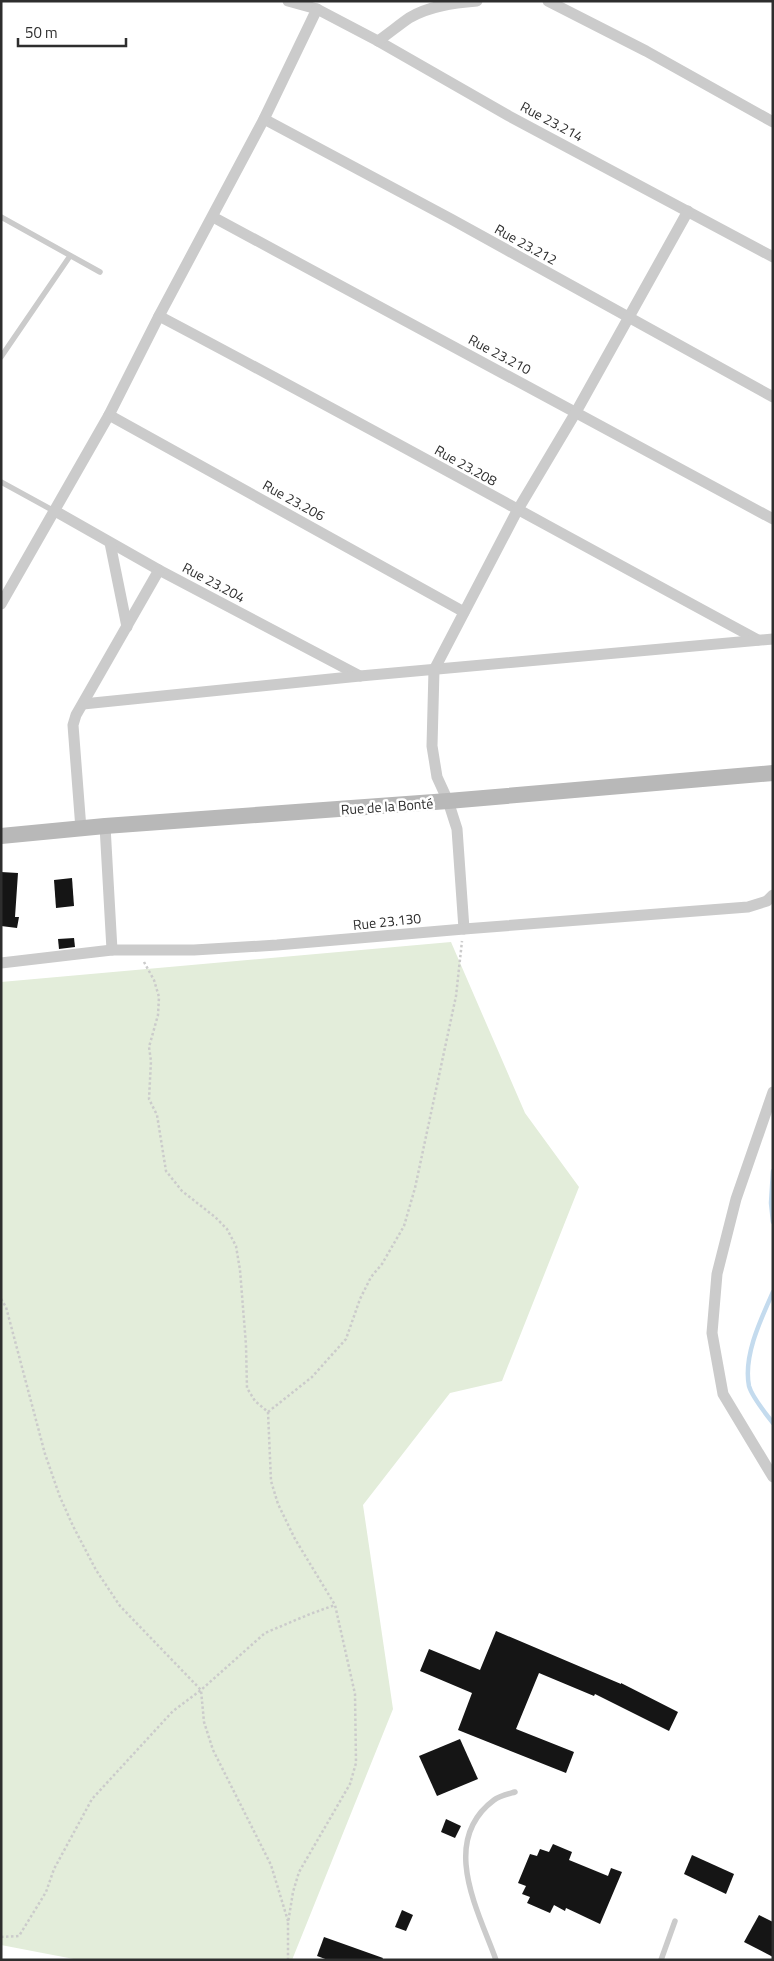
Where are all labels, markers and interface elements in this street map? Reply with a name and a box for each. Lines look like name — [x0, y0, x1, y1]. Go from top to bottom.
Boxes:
scale bar — [18, 15, 125, 47]
text: 50 m — [25, 21, 58, 44]
street label: Rue 23.214 — [517, 96, 587, 146]
street label: Rue 23.212 — [491, 218, 561, 270]
street label: Rue 23.210 — [465, 329, 535, 379]
street label: Rue 23.208 — [431, 439, 501, 491]
street label: Rue 23.206 — [259, 474, 329, 526]
street label: Rue 23.204 — [179, 557, 249, 607]
street label: Rue de la Bonté — [340, 792, 434, 820]
street label: Rue 23.130 — [352, 907, 422, 935]

